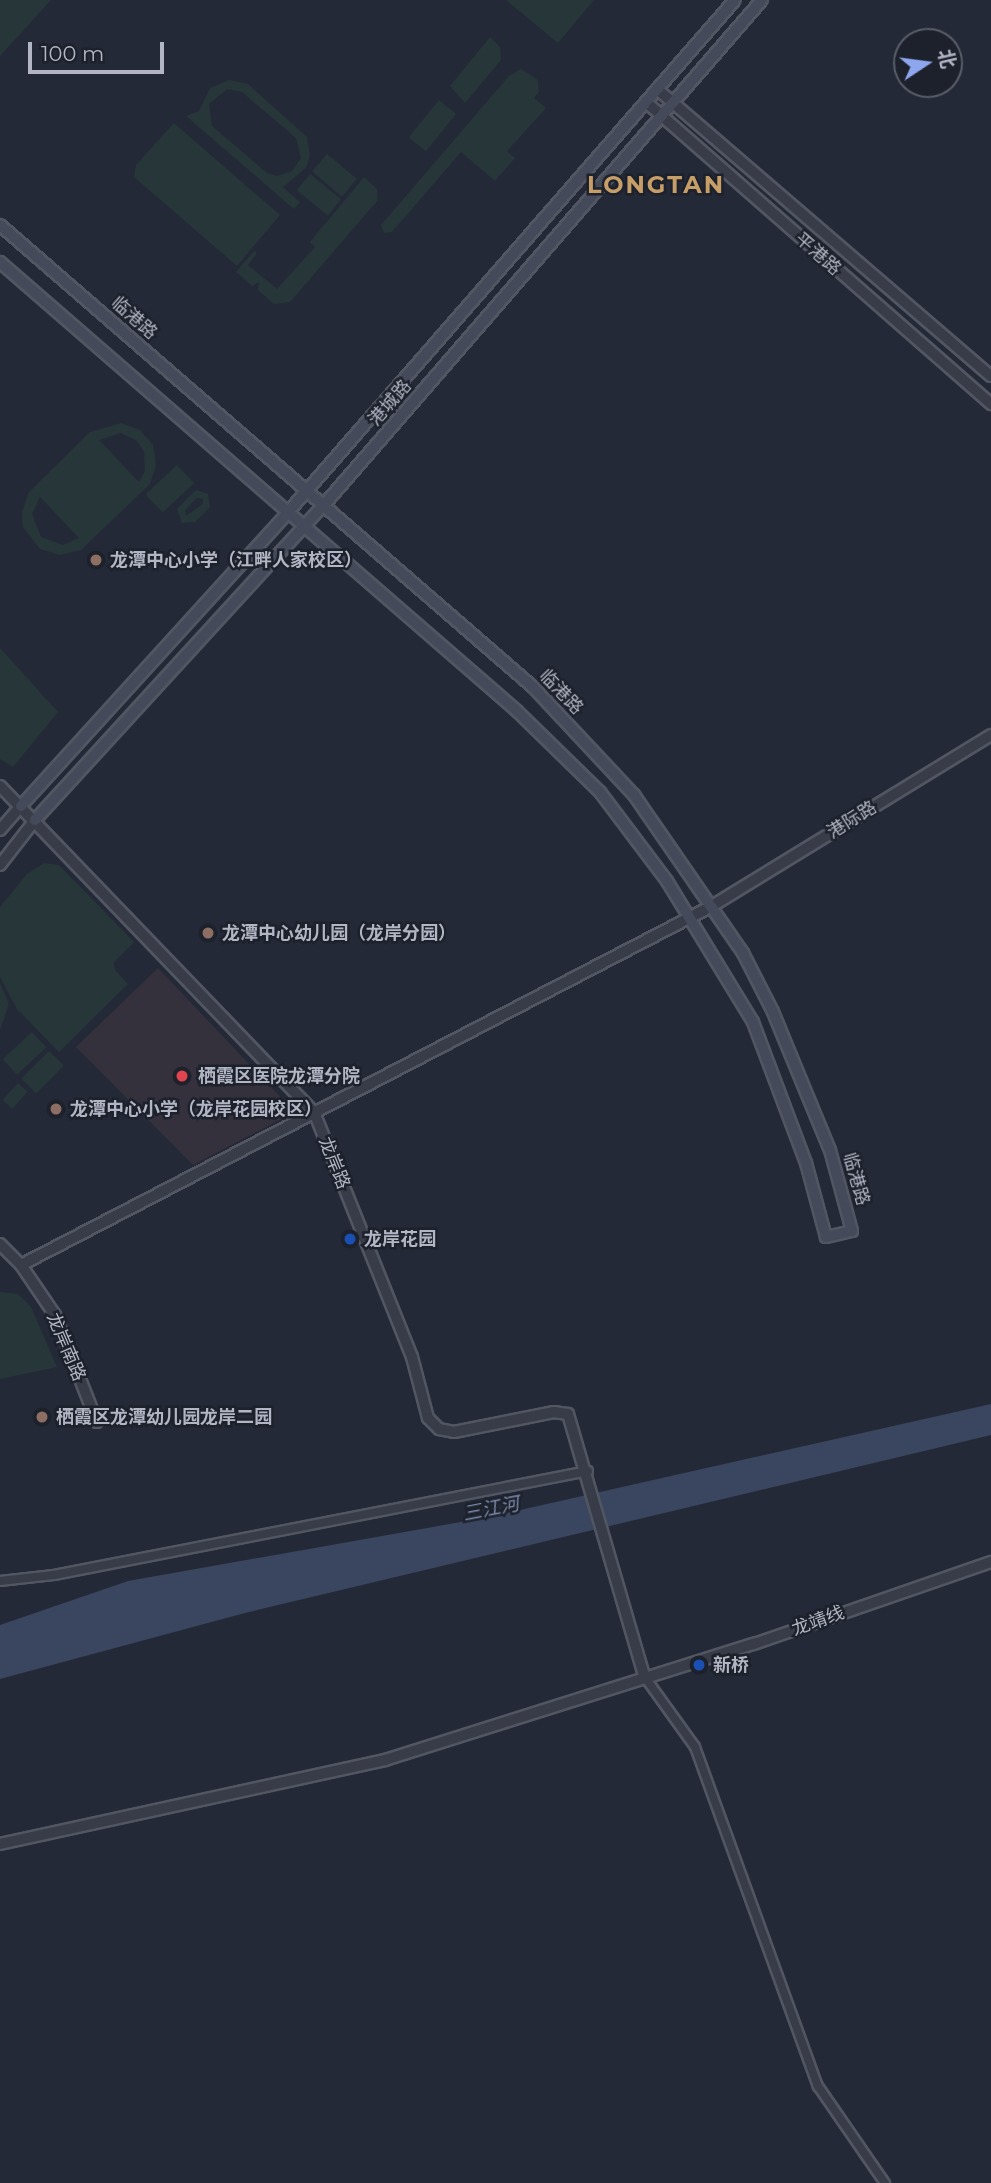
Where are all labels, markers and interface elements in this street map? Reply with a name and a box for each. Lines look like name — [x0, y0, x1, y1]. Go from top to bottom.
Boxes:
scale bar — [32, 28, 168, 72]
north arrow — [893, 28, 963, 98]
text: 100 m — [41, 41, 104, 66]
text: 北 — [934, 47, 960, 70]
district label: LONGTAN — [588, 171, 724, 199]
street label: 平港路 — [791, 228, 845, 280]
street label: 临港路 — [107, 292, 161, 344]
street label: 港城路 — [364, 376, 416, 430]
place label: 龙潭中心小学（江畔人家校区） — [110, 549, 362, 571]
marker: 龙潭中心小学（江畔人家校区） — [88, 552, 104, 568]
street label: 临港路 — [534, 665, 588, 719]
street label: 港际路 — [823, 797, 881, 843]
place label: 龙潭中心幼儿园（龙岸分园） — [222, 922, 456, 944]
marker: 龙潭中心幼儿园（龙岸分园） — [200, 925, 216, 941]
place label: 栖霞区医院龙潭分院 — [198, 1065, 360, 1087]
marker: 栖霞区医院龙潭分院 — [172, 1066, 192, 1086]
place label: 龙潭中心小学（龙岸花园校区） — [70, 1098, 322, 1120]
marker: 龙潭中心小学（龙岸花园校区） — [48, 1101, 64, 1117]
street label: 龙岸路 — [314, 1134, 354, 1192]
street label: 临港路 — [838, 1150, 874, 1208]
place label: 龙岸花园 — [364, 1228, 436, 1250]
marker: 龙岸花园 — [342, 1231, 358, 1247]
street label: 龙岸南路 — [42, 1310, 90, 1384]
place label: 栖霞区龙潭幼儿园龙岸二园 — [56, 1406, 272, 1428]
marker: 栖霞区龙潭幼儿园龙岸二园 — [34, 1409, 50, 1425]
water label: 三江河 — [461, 1492, 521, 1526]
street label: 龙靖线 — [789, 1602, 847, 1640]
place label: 新桥 — [713, 1654, 749, 1676]
marker: 新桥 — [691, 1657, 707, 1673]

